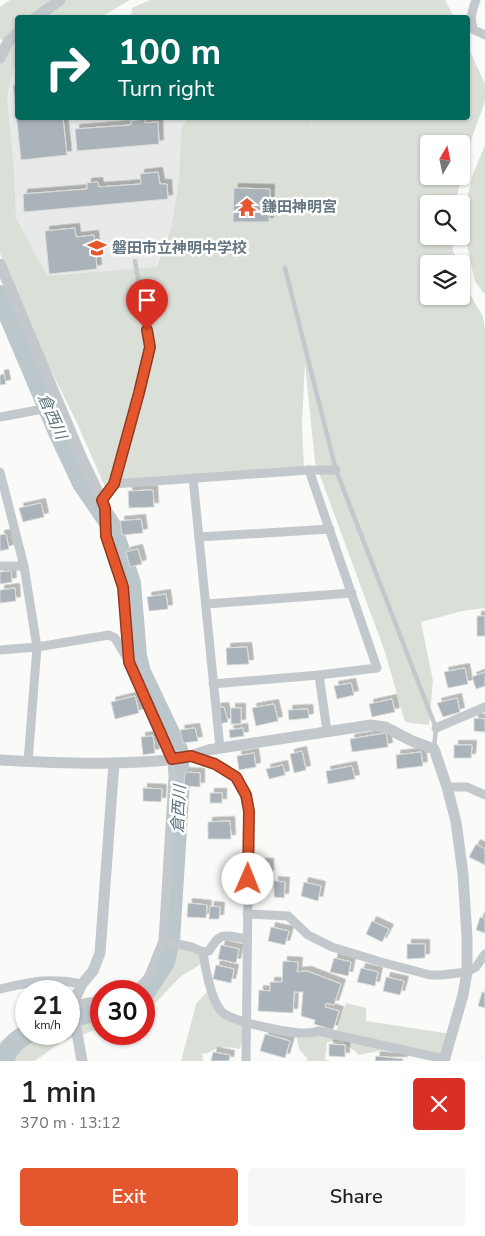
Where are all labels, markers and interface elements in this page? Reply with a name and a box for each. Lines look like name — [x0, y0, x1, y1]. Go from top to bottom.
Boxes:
text: 100 m — [118, 29, 221, 76]
icon: right — [35, 35, 100, 100]
text: Turn right — [118, 74, 214, 104]
north arrow — [420, 135, 470, 185]
map controls — [420, 135, 470, 305]
button: search — [420, 195, 470, 245]
temple icon: 鎌田神明宮 — [236, 196, 258, 218]
place label: 鎌田神明宮 — [261, 197, 337, 217]
school or university icon: 磐田市立神明中学校 — [86, 237, 108, 259]
place label: 磐田市立神明中学校 — [112, 238, 247, 258]
button: layers — [420, 255, 470, 305]
pin — [126, 279, 168, 330]
icon: arrive — [133, 286, 161, 314]
water label: 倉西川 — [32, 390, 73, 445]
water label: 倉西川 — [167, 783, 191, 834]
position arrow — [221, 852, 273, 904]
speed limit sign: 30 — [90, 980, 155, 1045]
text: 21 — [32, 989, 63, 1023]
text: km/h — [34, 1017, 61, 1033]
text: 1 min — [20, 1072, 96, 1113]
button: close — [413, 1078, 465, 1130]
text: 370 m · 13:12 — [20, 1112, 121, 1134]
button: Exit — [20, 1168, 238, 1226]
button: Share — [248, 1168, 465, 1226]

